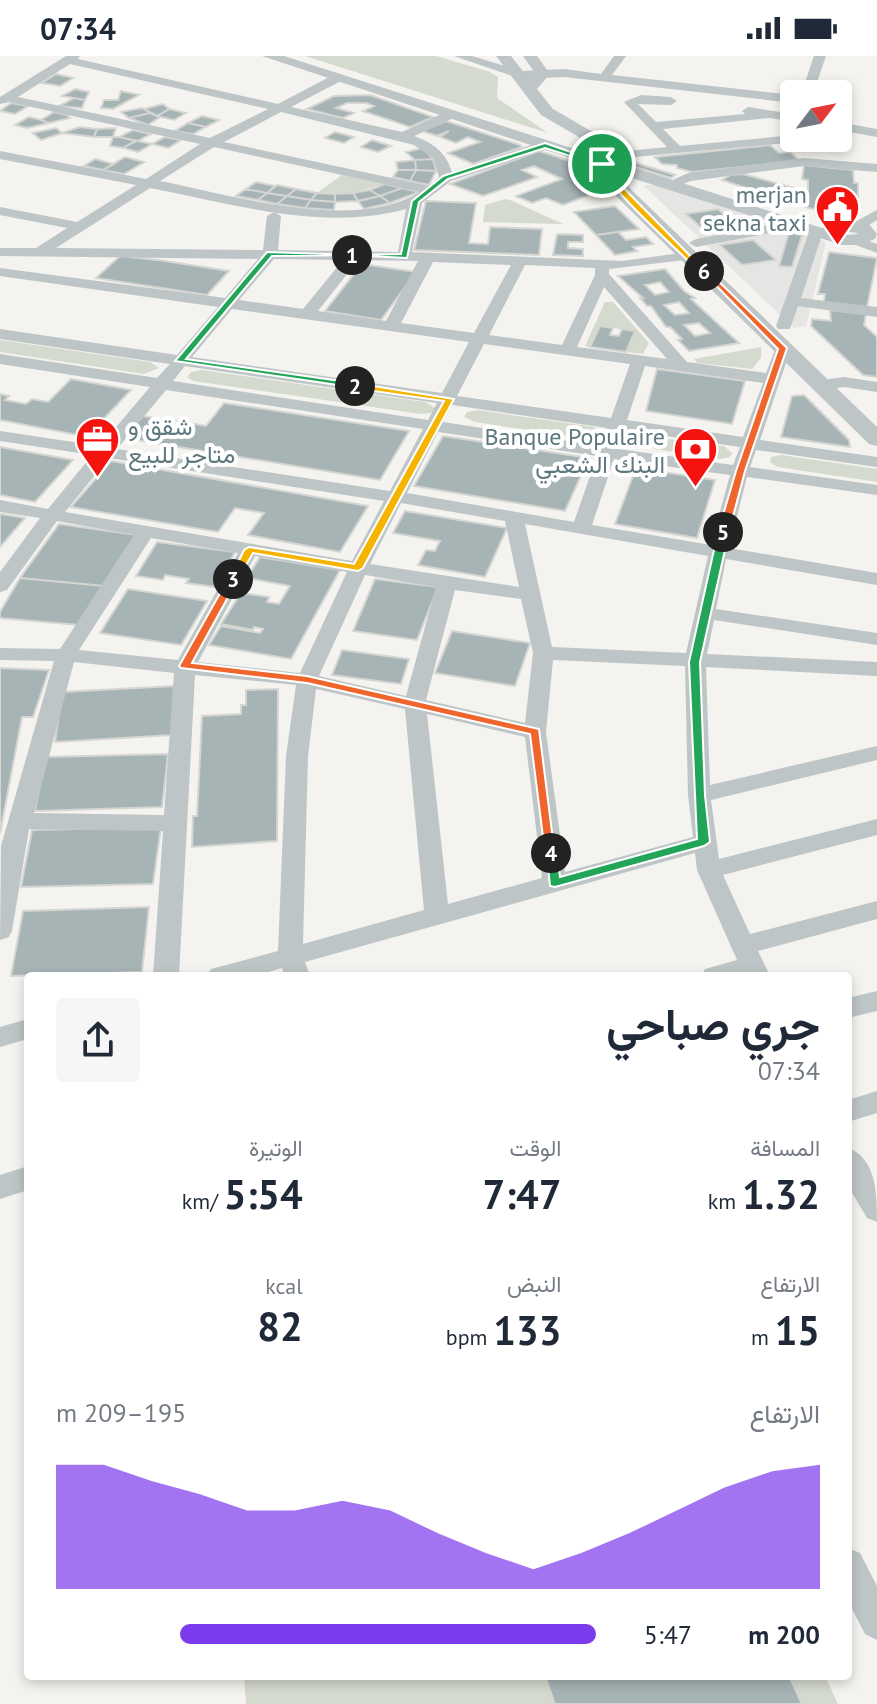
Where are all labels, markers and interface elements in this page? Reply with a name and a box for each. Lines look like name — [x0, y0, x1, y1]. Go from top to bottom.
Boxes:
text: 07:34 — [40, 9, 116, 48]
north arrow — [780, 80, 852, 152]
map controls — [780, 80, 852, 152]
pin — [568, 130, 636, 198]
icon: arrive — [580, 142, 624, 186]
place label: merjan sekna taxi — [703, 179, 807, 238]
public building icon: merjan sekna taxi — [814, 184, 862, 247]
pin: 1 — [332, 235, 372, 275]
text: 1 — [346, 241, 358, 269]
pin: 6 — [684, 251, 724, 291]
text: 6 — [698, 257, 710, 285]
pin: 2 — [335, 366, 375, 406]
text: 2 — [349, 372, 361, 400]
place label: شقق و متاجر للبيع — [128, 411, 235, 472]
office icon: شقق و متاجر للبيع — [73, 416, 121, 479]
place label: Banque Populaire البنك الشعبي — [484, 421, 665, 484]
bank icon: Banque Populaire البنك الشعبي — [672, 426, 720, 489]
pin: 5 — [703, 512, 743, 552]
text: 5 — [717, 518, 729, 546]
pin: 3 — [213, 559, 253, 599]
text: 3 — [227, 565, 239, 593]
pin: 4 — [531, 833, 571, 873]
text: 4 — [545, 839, 557, 867]
text: جري صباحي — [606, 995, 820, 1052]
button: share — [56, 998, 140, 1082]
text: 07:34 — [758, 1054, 820, 1087]
text: الوتيرة — [249, 1134, 303, 1162]
text: الوقت — [510, 1134, 561, 1162]
text: المسافة — [750, 1134, 820, 1162]
text: 5:54 — [224, 1168, 303, 1220]
text: 7:47 — [483, 1168, 561, 1220]
text: 1.32 — [742, 1168, 820, 1220]
text: /km — [182, 1187, 224, 1215]
text: km — [708, 1187, 742, 1215]
text: النبض — [507, 1270, 561, 1298]
text: الارتفاع — [760, 1270, 820, 1298]
text: kcal — [265, 1272, 303, 1300]
text: 82 — [257, 1300, 303, 1352]
text: 133 — [493, 1304, 561, 1356]
text: 15 — [775, 1304, 820, 1356]
text: bpm — [446, 1323, 493, 1351]
text: m — [751, 1323, 775, 1351]
text: 195–209 m — [56, 1396, 186, 1429]
text: الارتفاع — [749, 1397, 820, 1430]
text: 5:47 — [644, 1618, 692, 1651]
text: 200 m — [748, 1618, 820, 1651]

